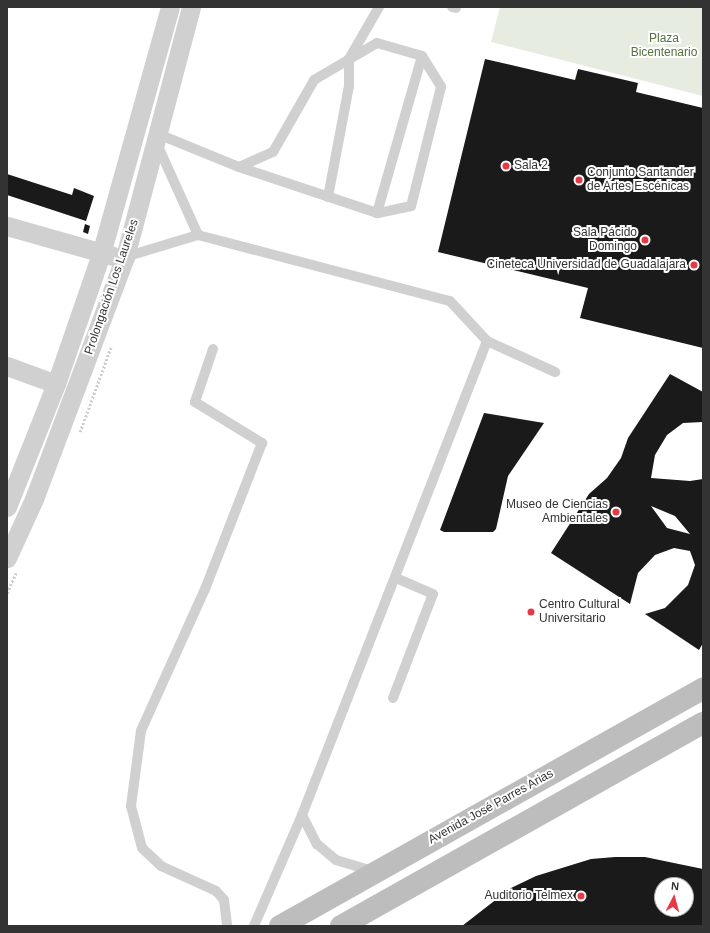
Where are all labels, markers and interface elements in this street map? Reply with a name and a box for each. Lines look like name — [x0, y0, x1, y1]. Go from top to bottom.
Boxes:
park label: Plaza Bicentenario — [631, 32, 697, 60]
place label: Sala 2 — [514, 159, 548, 173]
marker: Sala 2 — [501, 161, 511, 171]
place label: Conjunto Santander de Artes Escénicas — [587, 166, 694, 194]
marker: Conjunto Santander de Artes Escénicas — [574, 175, 584, 185]
street label: Prolongación Los Laureles — [82, 217, 142, 357]
place label: Sala Pácido Domingo — [573, 226, 637, 254]
marker: Sala Pácido Domingo — [640, 235, 650, 245]
place label: Cineteca Universidad de Guadalajara — [487, 258, 686, 272]
marker: Cineteca Universidad de Guadalajara — [689, 260, 699, 270]
place label: Museo de Ciencias Ambientales — [506, 498, 608, 526]
marker: Museo de Ciencias Ambientales — [611, 507, 621, 517]
place label: Centro Cultural Universitario — [539, 598, 620, 626]
marker: Centro Cultural Universitario — [526, 607, 536, 617]
street label: Avenida José Parres Arias — [426, 766, 556, 848]
north arrow — [654, 877, 694, 917]
text: N — [671, 880, 680, 892]
place label: Auditorio Telmex — [484, 889, 573, 903]
marker: Auditorio Telmex — [576, 891, 586, 901]

